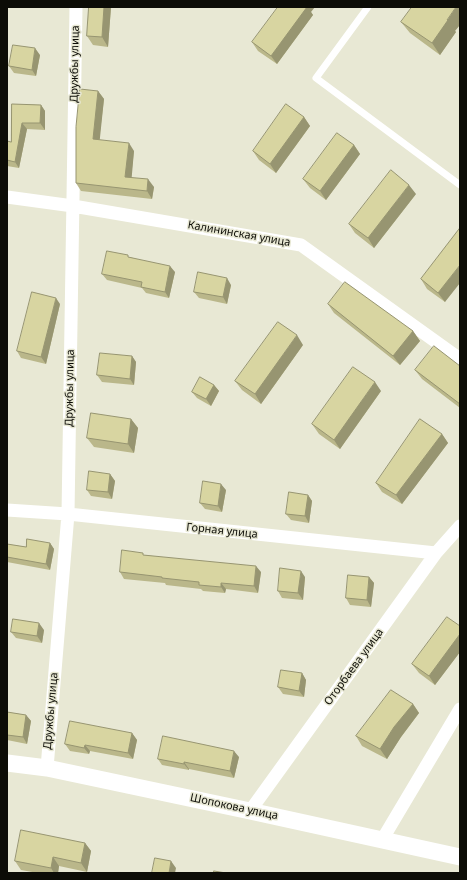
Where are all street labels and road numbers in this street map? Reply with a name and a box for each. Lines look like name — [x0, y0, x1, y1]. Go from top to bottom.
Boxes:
street label: Дружбы улица — [68, 25, 82, 103]
street label: Калининская улица — [187, 218, 291, 250]
street label: Дружбы улица — [63, 349, 77, 427]
street label: Горная улица — [186, 521, 258, 541]
street label: Оторбаева улица — [322, 626, 386, 708]
street label: Дружбы улица — [41, 672, 61, 750]
street label: Шопокова улица — [189, 791, 279, 823]

